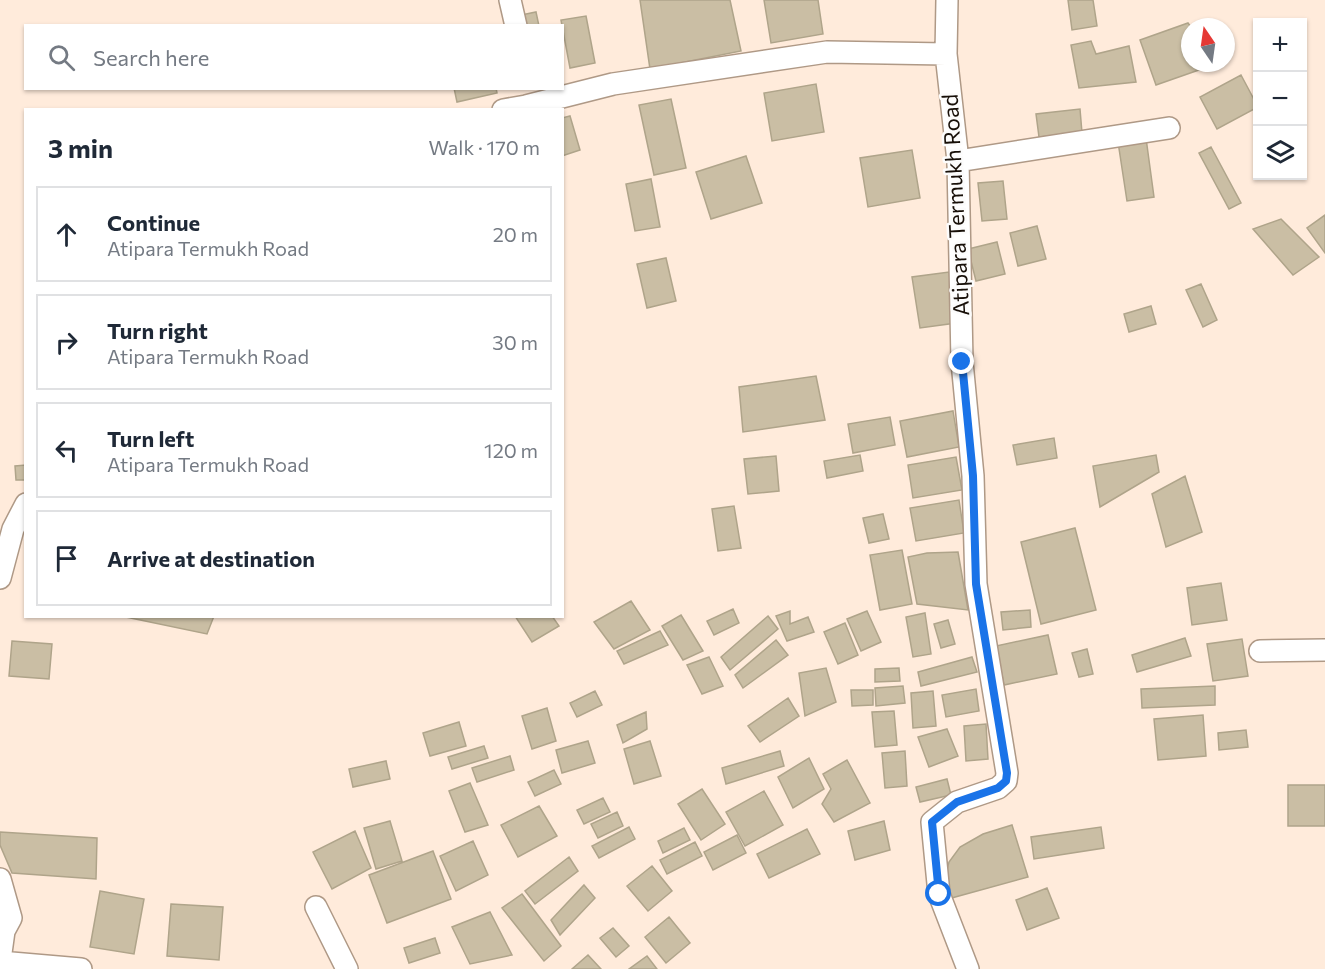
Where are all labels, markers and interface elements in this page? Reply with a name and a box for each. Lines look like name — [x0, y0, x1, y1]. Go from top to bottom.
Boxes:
north arrow — [1181, 18, 1235, 72]
map controls — [1253, 18, 1307, 180]
button: + — [1253, 18, 1307, 72]
search box — [24, 24, 564, 90]
icon: search — [45, 41, 78, 74]
text: Search here — [93, 44, 209, 71]
button: − — [1253, 72, 1307, 126]
street label: Atipara Termukh Road — [936, 93, 974, 317]
button: layers — [1253, 126, 1307, 180]
text: 3 min — [48, 132, 113, 163]
text: Walk · 170 m — [429, 135, 540, 159]
text: Continue — [107, 209, 200, 236]
icon: ahead — [50, 218, 83, 251]
text: 20 m — [493, 222, 538, 246]
text: Atipara Termukh Road — [107, 236, 309, 260]
text: Turn right — [107, 317, 208, 344]
icon: right — [50, 326, 83, 359]
text: 30 m — [492, 330, 538, 354]
text: Atipara Termukh Road — [107, 344, 309, 368]
route end — [948, 348, 974, 374]
text: Turn left — [107, 425, 194, 452]
icon: left — [50, 434, 83, 467]
text: 120 m — [484, 438, 538, 462]
text: Atipara Termukh Road — [107, 452, 309, 476]
icon: arrive — [50, 542, 83, 575]
text: Arrive at destination — [107, 545, 315, 572]
route start — [925, 880, 951, 906]

